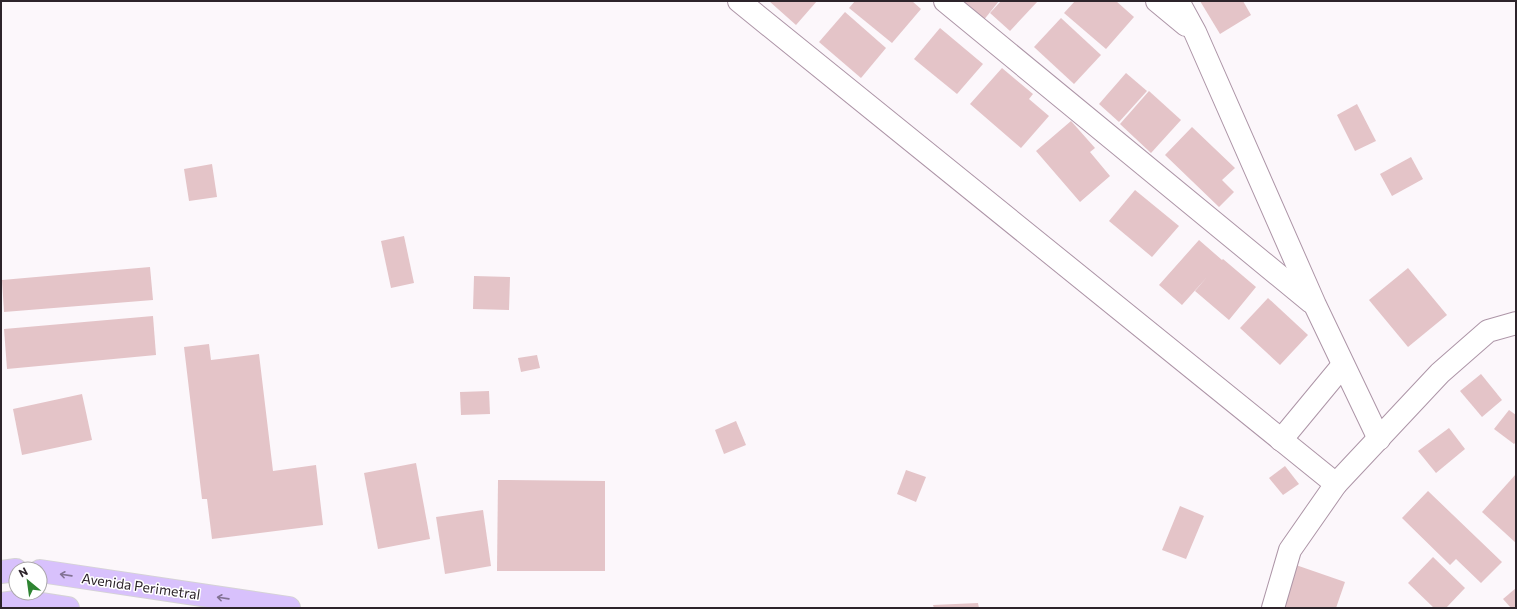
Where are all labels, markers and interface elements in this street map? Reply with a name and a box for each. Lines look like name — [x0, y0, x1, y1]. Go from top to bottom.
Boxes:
north arrow — [8, 561, 48, 601]
text: N — [16, 564, 30, 580]
street label: Avenida Perimetral — [80, 569, 202, 603]
one-way arrow — [60, 571, 73, 579]
one-way arrow — [217, 594, 230, 602]

